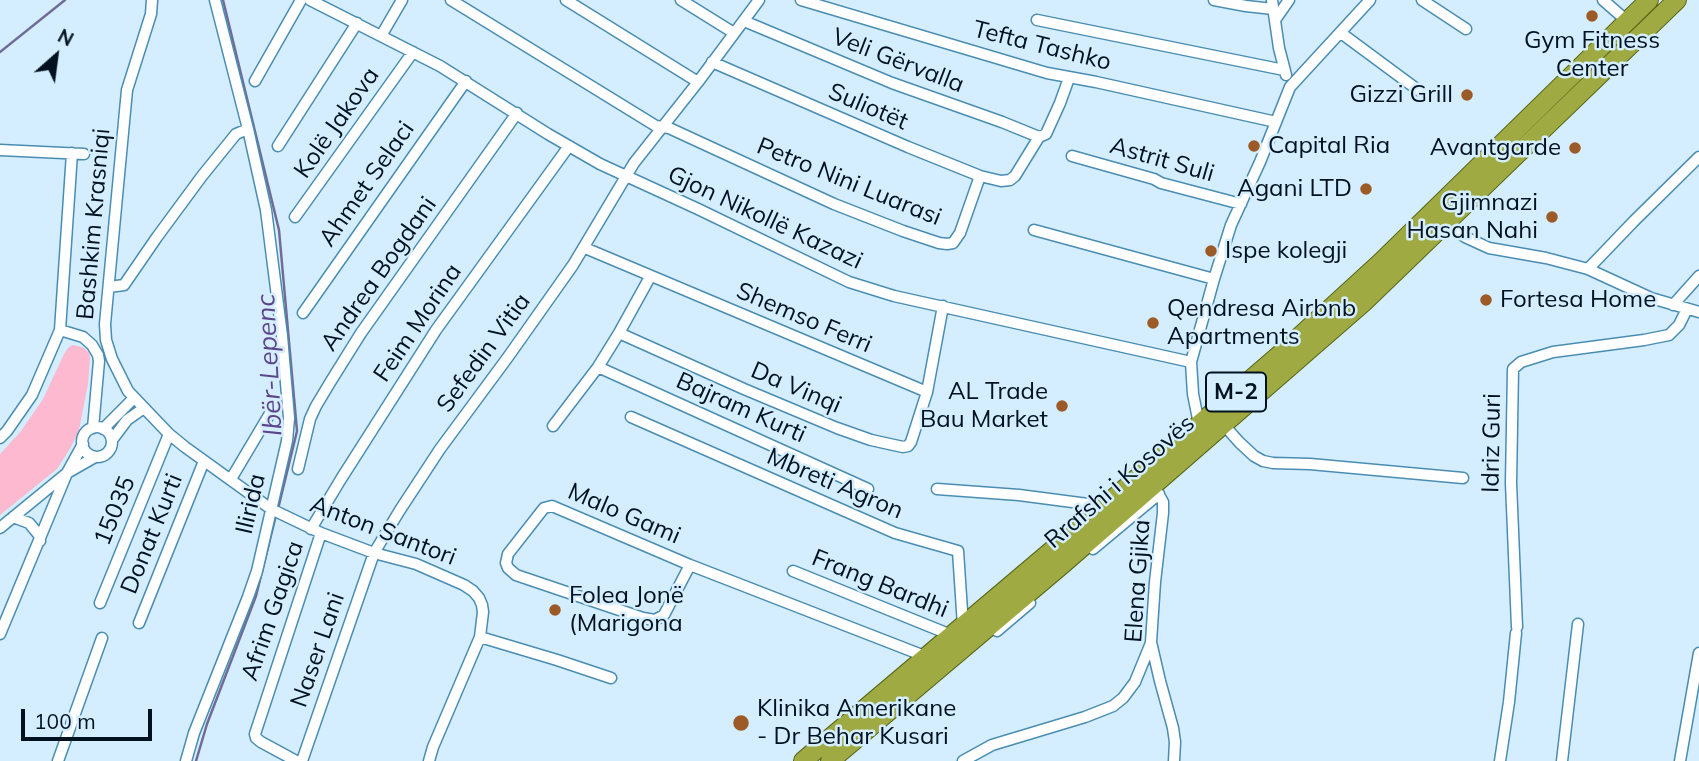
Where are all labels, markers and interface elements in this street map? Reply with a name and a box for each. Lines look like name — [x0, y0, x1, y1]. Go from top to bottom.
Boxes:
marker: Gym Fitness Center — [1584, 8, 1600, 24]
street label: Tefta Tashko — [970, 15, 1114, 77]
north arrow — [21, 21, 91, 91]
text: N — [54, 23, 78, 51]
street label: Veli Gërvalla — [828, 23, 968, 99]
place label: Gym Fitness Center — [1524, 27, 1660, 83]
street label: Kolë Jakova — [288, 62, 386, 184]
street label: Suliotët — [824, 77, 912, 137]
place label: Gizzi Grill — [1349, 81, 1453, 109]
marker: Gizzi Grill — [1459, 87, 1475, 103]
street label: Ahmet Selaci — [313, 116, 421, 252]
street label: Bashkim Krasniqi — [71, 127, 117, 321]
street label: Astrit Suli — [1107, 131, 1217, 189]
street label: Petro Nini Luarasi — [753, 132, 945, 232]
place label: Capital Ria — [1268, 132, 1390, 160]
place label: Avantgarde — [1430, 134, 1561, 162]
marker: Capital Ria — [1246, 138, 1262, 154]
marker: Avantgarde — [1567, 140, 1583, 156]
street label: Gjon Nikollë Kazazi — [663, 160, 867, 276]
place label: Agani LTD — [1237, 175, 1352, 203]
marker: Agani LTD — [1358, 181, 1374, 197]
place label: Gjimnazi Hasan Nahi — [1406, 189, 1538, 245]
street label: Andrea Bogdani — [315, 191, 443, 357]
marker: Gjimnazi Hasan Nahi — [1544, 209, 1560, 225]
place label: Ispe kolegji — [1225, 237, 1347, 265]
marker: Ispe kolegji — [1203, 243, 1219, 259]
street label: Feim Morina — [368, 258, 468, 388]
street label: Shemso Ferri — [732, 277, 876, 359]
place label: Fortesa Home — [1500, 286, 1656, 314]
street label: Sefedin Vitia — [431, 288, 537, 418]
marker: Fortesa Home — [1478, 292, 1494, 308]
water label: Ibër-Lepenc — [251, 293, 289, 437]
place label: Qendresa Airbnb Apartments — [1167, 295, 1356, 351]
marker: Qendresa Airbnb Apartments — [1145, 315, 1161, 331]
street label: Da Vinqi — [747, 356, 845, 420]
street label: Bajram Kurti — [672, 367, 810, 449]
road number: M-2 — [1206, 372, 1266, 412]
place label: AL Trade Bau Market — [920, 378, 1048, 434]
street label: Idriz Guri — [1477, 393, 1507, 493]
marker: AL Trade Bau Market — [1054, 398, 1070, 414]
street label: Rrafshi i Kosovës — [1039, 409, 1201, 555]
street label: Mbreti Agron — [763, 442, 907, 526]
street label: Donat Kurti — [115, 470, 189, 598]
street label: Ilirida — [230, 471, 272, 537]
street label: 15035 — [88, 472, 142, 550]
street label: Malo Gami — [563, 477, 685, 551]
street label: Anton Santori — [306, 490, 460, 572]
street label: Elena Gjika — [1119, 519, 1157, 643]
street label: Afrim Gagica — [236, 537, 310, 685]
street label: Frang Bardhi — [808, 544, 952, 624]
place label: Folea Jonë (Marigona — [569, 582, 684, 638]
street label: Naser Lani — [285, 589, 351, 711]
marker: Folea Jonë (Marigona — [547, 602, 563, 618]
scale bar — [24, 694, 156, 738]
place label: Klinika Amerikane - Dr Behar Kusari — [757, 695, 956, 751]
text: 100 m — [34, 708, 96, 734]
marker: Klinika Amerikane - Dr Behar Kusari — [731, 713, 751, 733]

